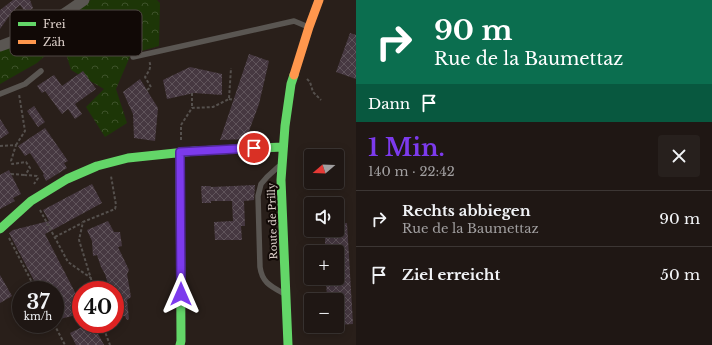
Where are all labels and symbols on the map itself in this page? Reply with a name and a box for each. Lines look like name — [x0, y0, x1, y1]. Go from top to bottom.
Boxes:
legend — [10, 10, 142, 56]
text: Frei — [43, 17, 66, 31]
text: Zäh — [43, 35, 66, 49]
pin — [237, 131, 271, 165]
north arrow — [304, 149, 344, 189]
street label: Route de Prilly — [265, 182, 280, 260]
position arrow — [160, 273, 202, 315]
speed limit sign: 40 — [72, 281, 124, 333]

